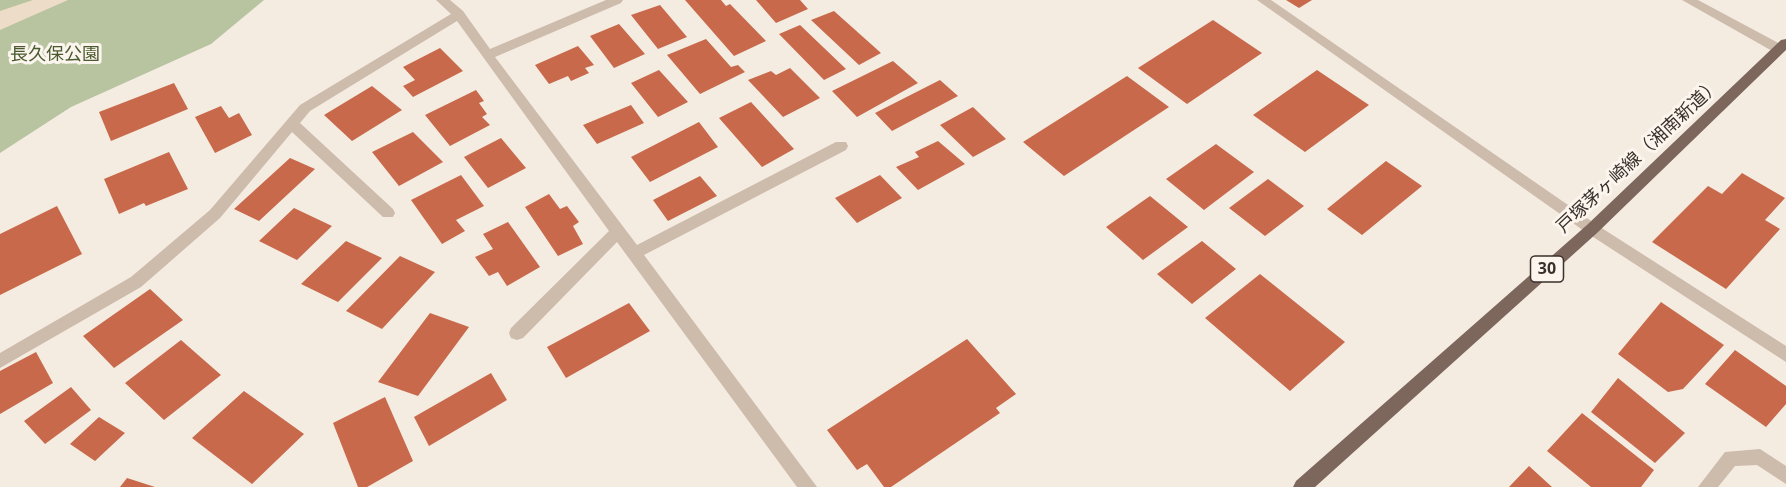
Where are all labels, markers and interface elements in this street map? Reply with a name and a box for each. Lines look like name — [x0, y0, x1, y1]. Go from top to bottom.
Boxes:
park label: 長久保公園 — [10, 44, 100, 66]
street label: 戸塚茅ヶ崎線（湘南新道） — [1553, 74, 1725, 238]
road number: 30 — [1530, 256, 1564, 282]

